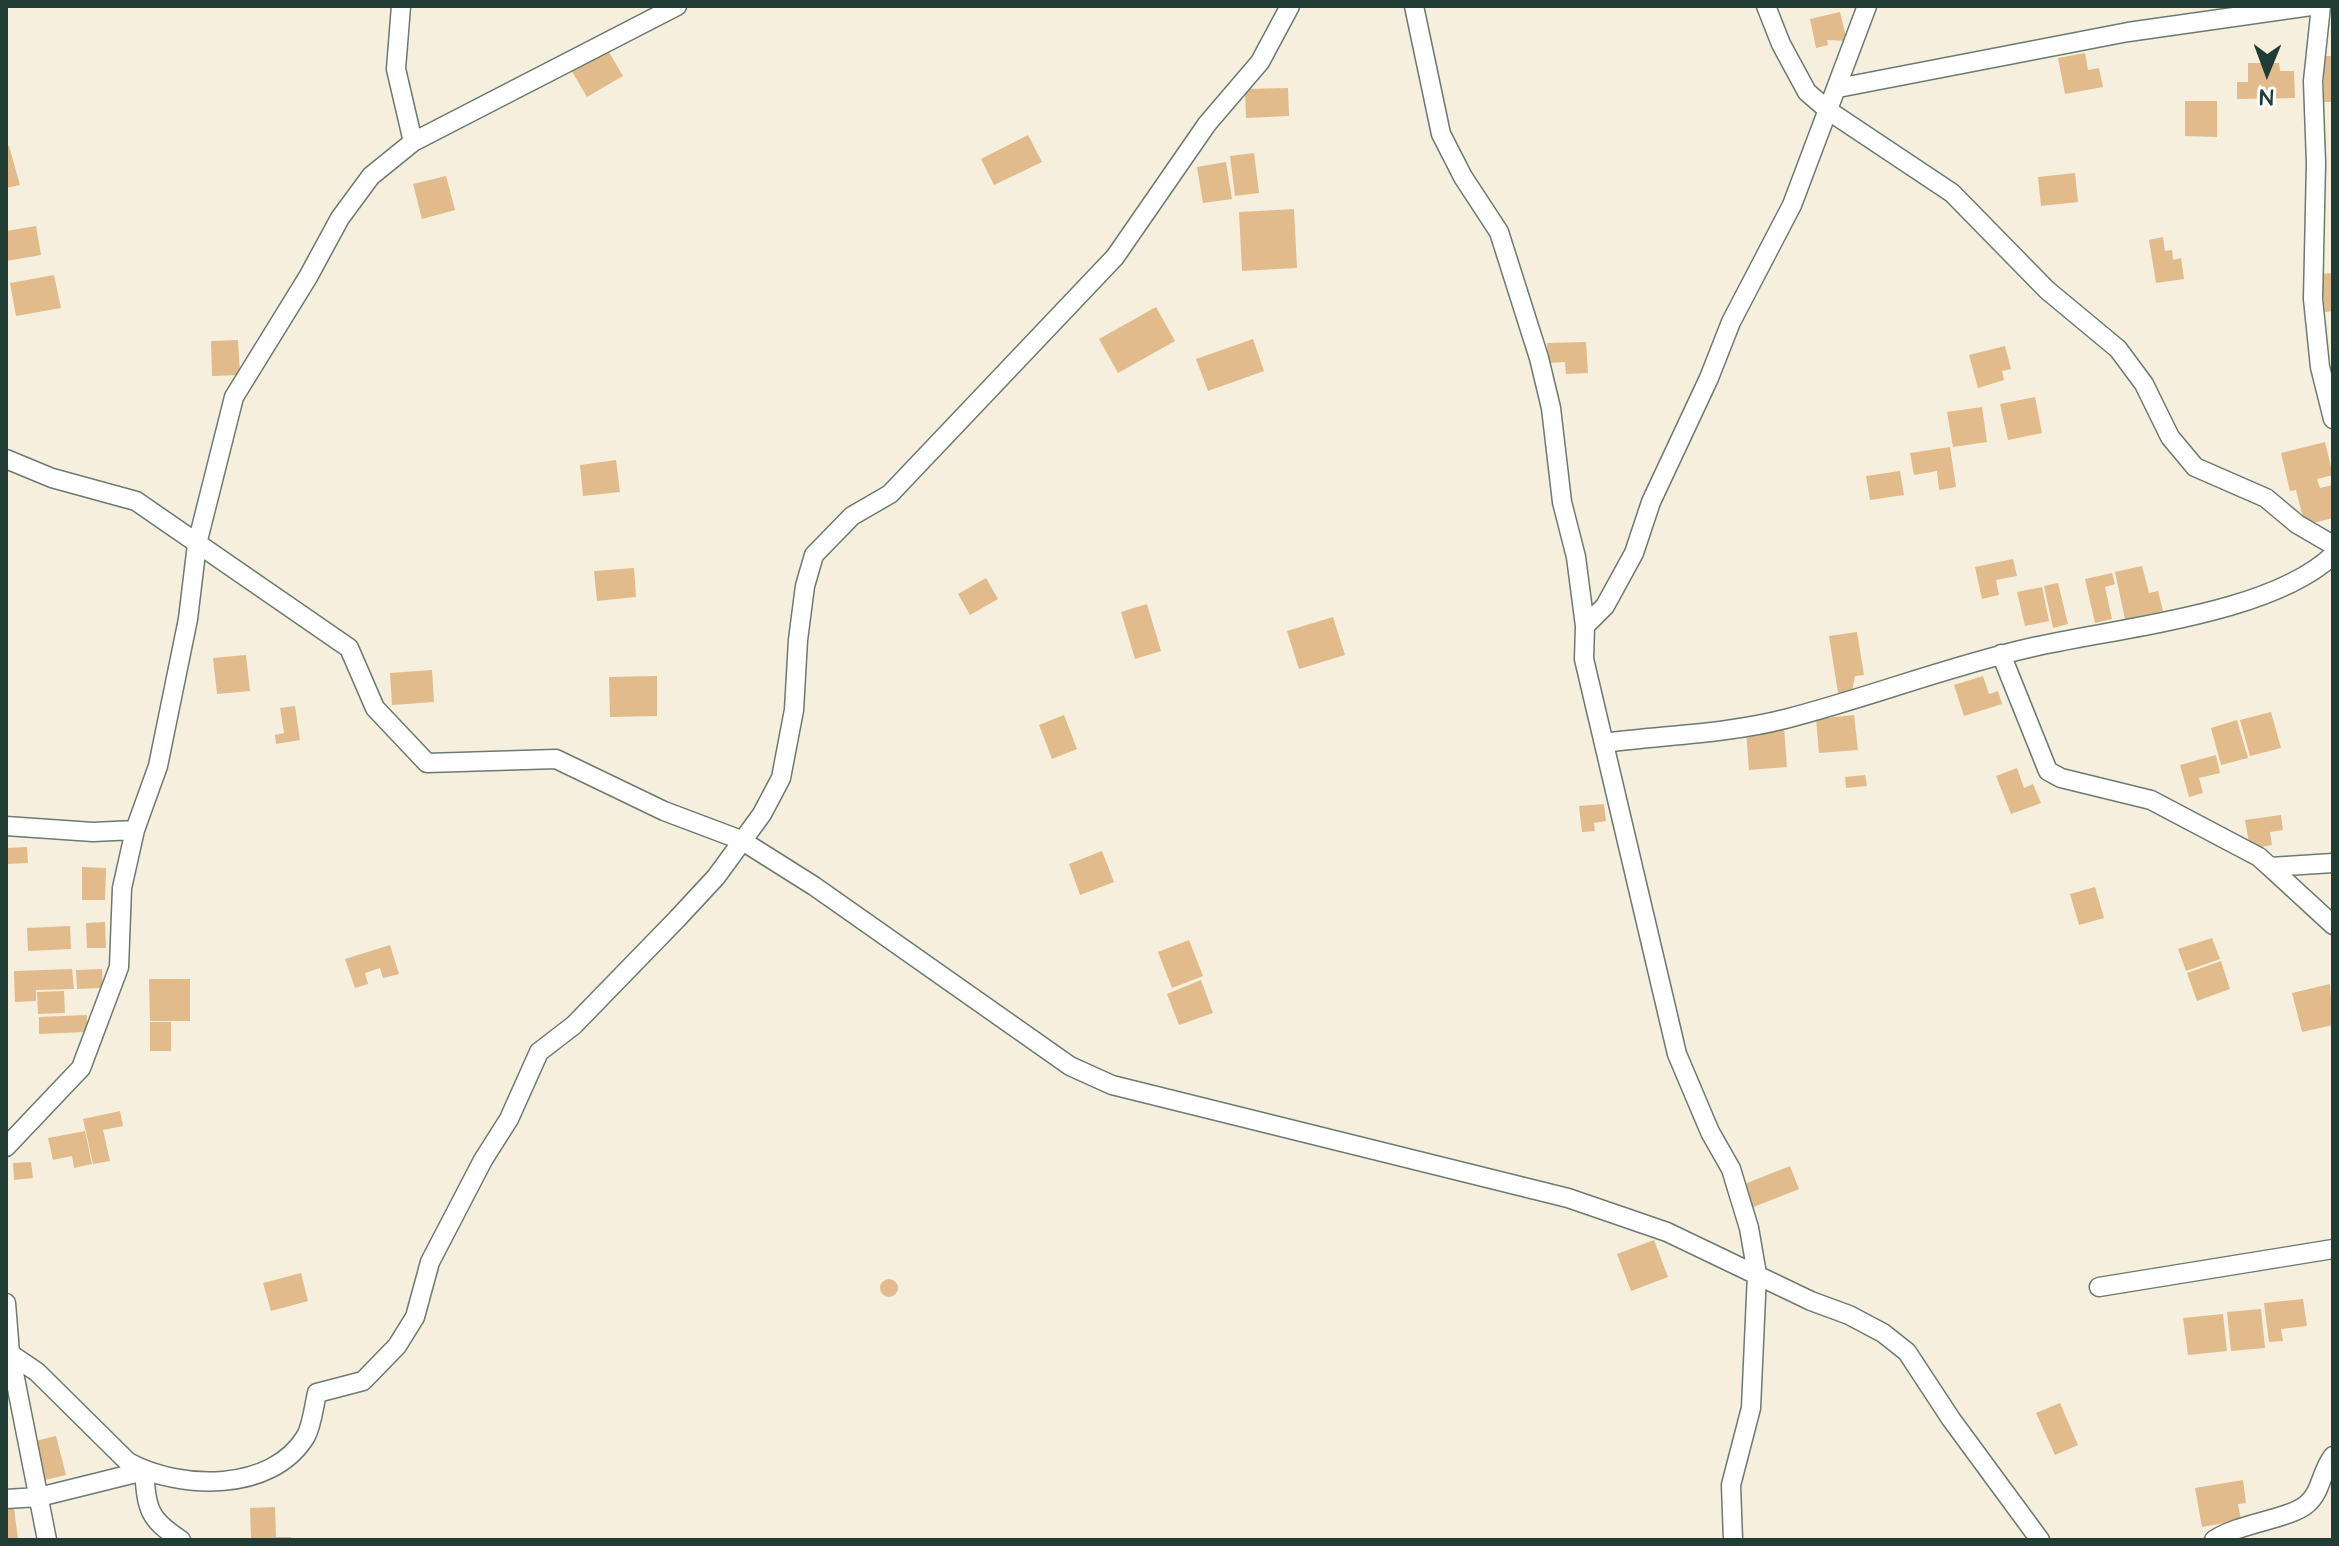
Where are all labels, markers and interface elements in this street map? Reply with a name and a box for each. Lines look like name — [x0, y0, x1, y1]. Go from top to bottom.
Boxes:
north arrow — [2227, 32, 2307, 112]
text: N — [2259, 81, 2274, 112]

